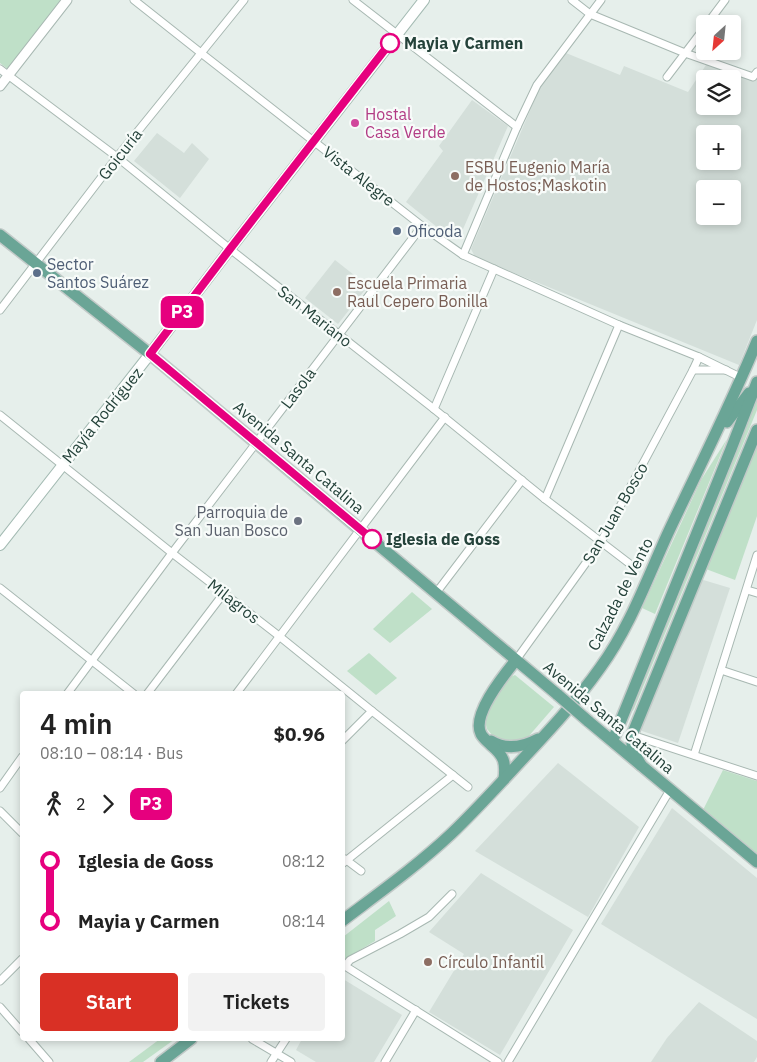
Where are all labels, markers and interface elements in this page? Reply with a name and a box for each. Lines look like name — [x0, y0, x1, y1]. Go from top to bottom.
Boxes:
north arrow — [696, 15, 741, 60]
map controls — [696, 15, 741, 225]
marker: Mayia y Carmen — [380, 33, 400, 53]
place label: Mayia y Carmen — [404, 33, 523, 53]
button: layers — [696, 70, 741, 115]
place label: Hostal Casa Verde — [365, 104, 446, 142]
marker: Hostal Casa Verde — [349, 117, 361, 129]
street label: Goicuría — [94, 124, 147, 184]
button: + — [696, 125, 741, 170]
street label: Vista Alegre — [319, 142, 399, 210]
place label: ESBU Eugenio María de Hostos;Maskotin — [465, 157, 610, 195]
marker: ESBU Eugenio María de Hostos;Maskotin — [449, 170, 461, 182]
button: − — [696, 180, 741, 225]
place label: Oficoda — [407, 221, 463, 241]
marker: Oficoda — [391, 225, 403, 237]
place label: Sector Santos Suárez — [47, 254, 149, 292]
marker: Sector Santos Suárez — [31, 267, 43, 279]
place label: Escuela Primaria Raul Cepero Bonilla — [347, 273, 488, 311]
street label: San Mariano — [274, 281, 356, 351]
marker: Escuela Primaria Raul Cepero Bonilla — [331, 286, 343, 298]
line badge: P3 — [160, 296, 204, 328]
text: P3 — [171, 300, 193, 323]
street label: Mayía Rodríguez — [57, 363, 147, 467]
street label: Lasola — [276, 363, 320, 412]
street label: Avenida Santa Catalina — [230, 396, 369, 518]
street label: San Juan Bosco — [578, 459, 652, 567]
place label: Parroquia de San Juan Bosco — [175, 502, 288, 540]
marker: Parroquia de San Juan Bosco — [292, 515, 304, 527]
marker: Iglesia de Goss — [362, 529, 382, 549]
place label: Iglesia de Goss — [386, 529, 500, 549]
street label: Calzada de Vento — [583, 534, 657, 654]
street label: Milagros — [204, 574, 264, 628]
street label: Avenida Santa Catalina — [540, 656, 679, 778]
text: 4 min — [40, 705, 112, 742]
text: $0.96 — [273, 722, 325, 746]
text: 08:10 – 08:14 · Bus — [40, 743, 183, 763]
icon: walk — [40, 790, 68, 818]
icon: forward — [94, 790, 122, 818]
text: P3 — [140, 792, 162, 815]
text: 2 — [76, 794, 86, 814]
text: Iglesia de Goss — [78, 849, 214, 873]
text: 08:12 — [282, 851, 325, 871]
text: Mayia y Carmen — [78, 909, 220, 933]
text: 08:14 — [282, 911, 325, 931]
place label: Círculo Infantil — [438, 952, 544, 972]
marker: Círculo Infantil — [422, 956, 434, 968]
button: Start — [40, 973, 178, 1031]
button: Tickets — [188, 973, 325, 1031]

